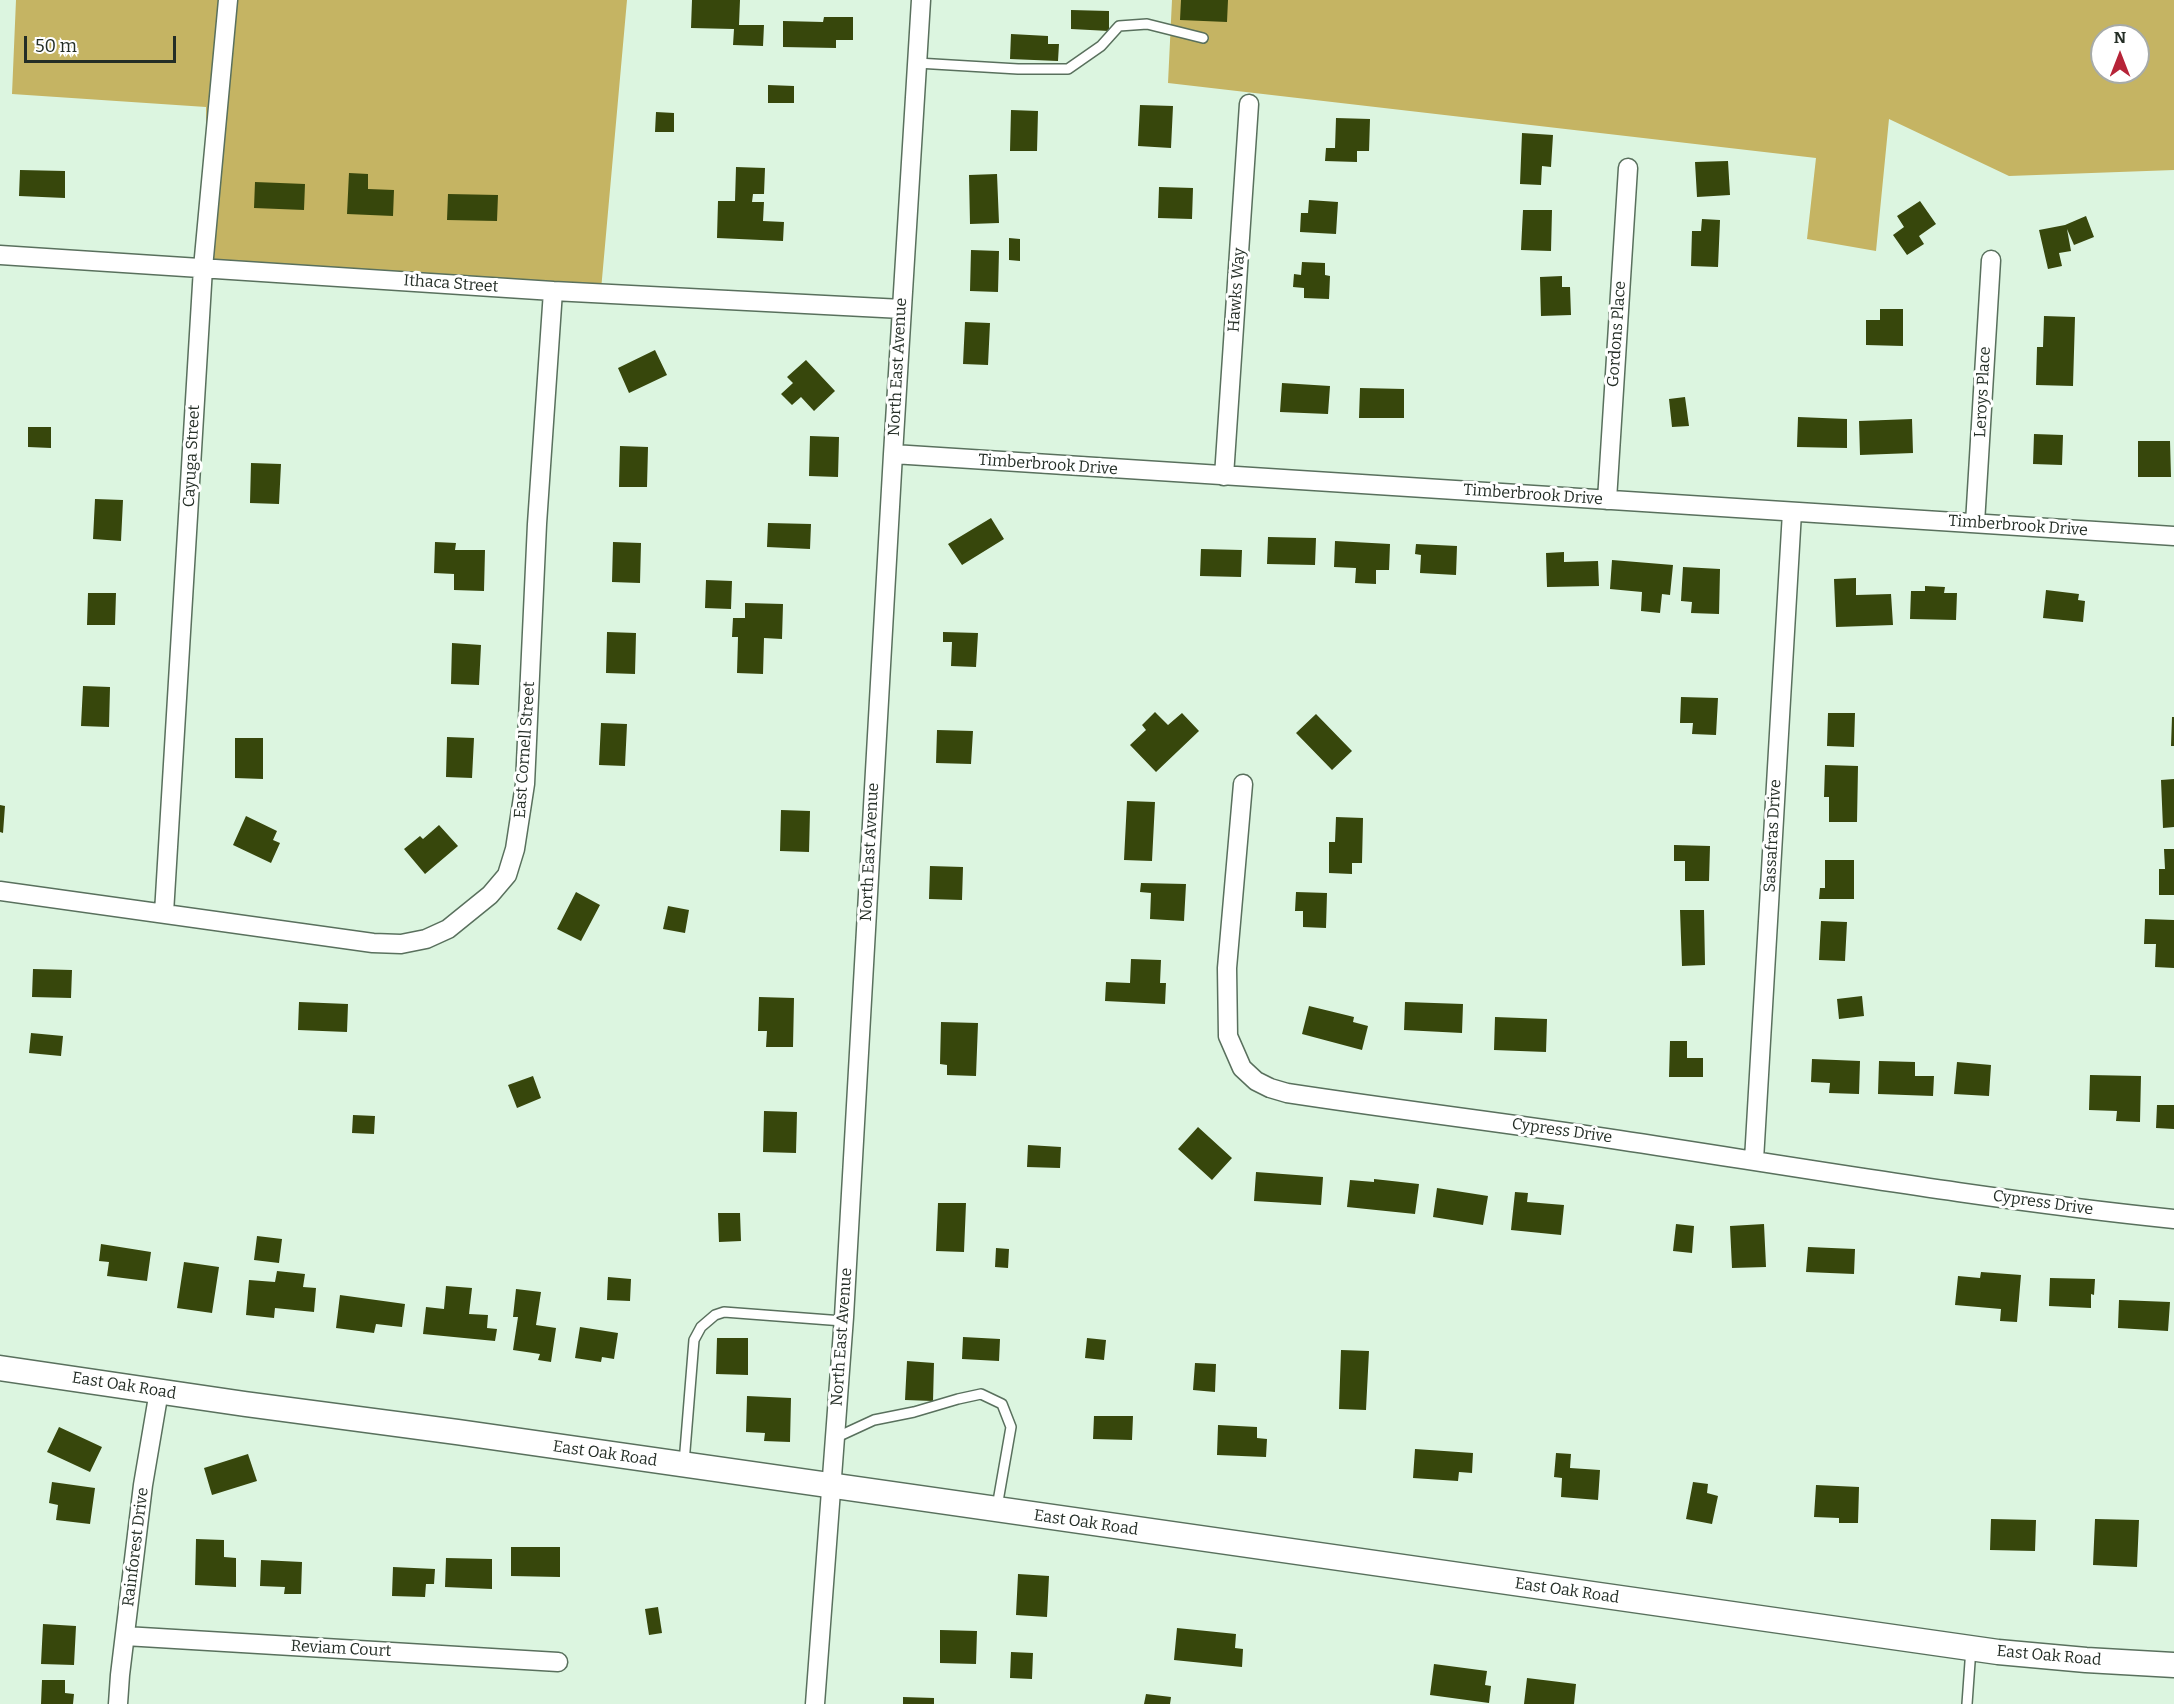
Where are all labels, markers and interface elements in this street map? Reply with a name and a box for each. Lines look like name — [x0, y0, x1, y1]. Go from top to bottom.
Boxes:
scale bar — [27, 24, 178, 62]
north arrow — [2090, 24, 2150, 84]
text: N — [2114, 28, 2126, 47]
text: 50 m — [35, 35, 77, 57]
street label: Hawks Way — [1224, 247, 1250, 333]
street label: Ithaca Street — [403, 271, 499, 297]
street label: Gordons Place — [1604, 280, 1630, 388]
street label: North East Avenue — [885, 297, 911, 437]
street label: Leroys Place — [1971, 346, 1995, 438]
street label: Cayuga Street — [180, 404, 204, 508]
street label: Timberbrook Drive — [978, 451, 1118, 479]
street label: Timberbrook Drive — [1463, 481, 1603, 509]
street label: Timberbrook Drive — [1948, 512, 2088, 540]
street label: East Cornell Street — [511, 681, 539, 819]
street label: Sassafras Drive — [1760, 779, 1786, 893]
street label: North East Avenue — [857, 782, 883, 922]
street label: Cypress Drive — [1511, 1114, 1613, 1148]
street label: Cypress Drive — [1992, 1186, 2094, 1220]
street label: North East Avenue — [828, 1267, 856, 1407]
street label: East Oak Road — [71, 1368, 177, 1404]
street label: East Oak Road — [552, 1437, 658, 1471]
street label: Rainforest Drive — [119, 1486, 153, 1608]
street label: East Oak Road — [1033, 1506, 1139, 1540]
street label: East Oak Road — [1514, 1574, 1620, 1608]
street label: Reviam Court — [290, 1637, 392, 1661]
street label: East Oak Road — [1996, 1642, 2102, 1670]

